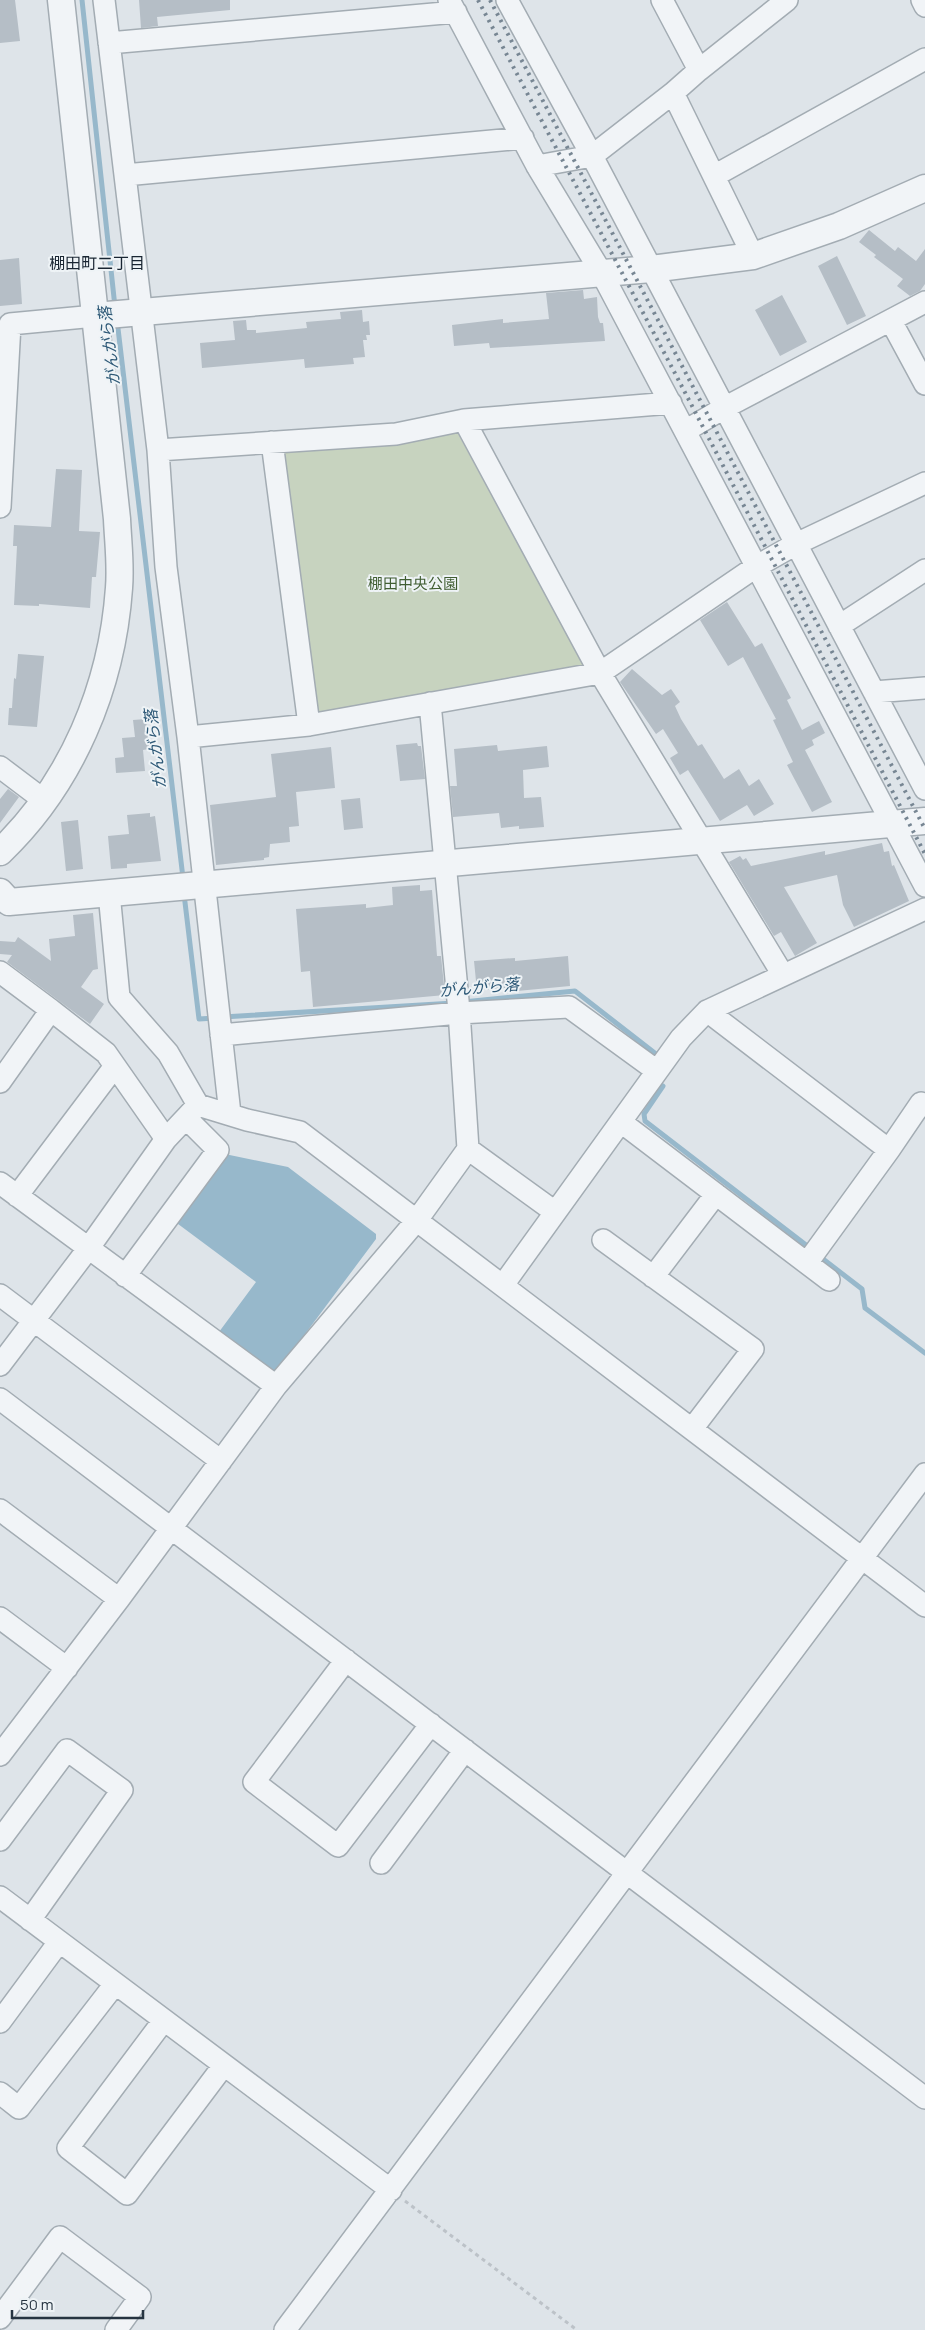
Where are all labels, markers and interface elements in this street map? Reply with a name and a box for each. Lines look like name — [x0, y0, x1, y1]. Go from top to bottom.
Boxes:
district label: 棚田町二丁目 — [49, 252, 145, 274]
water label: がんがら落 — [93, 302, 125, 387]
park label: 棚田中央公園 — [368, 573, 458, 594]
water label: がんがら落 — [139, 705, 171, 790]
water label: がんがら落 — [438, 972, 523, 1001]
scale bar — [12, 2288, 144, 2320]
text: 50 m — [20, 2294, 54, 2315]

